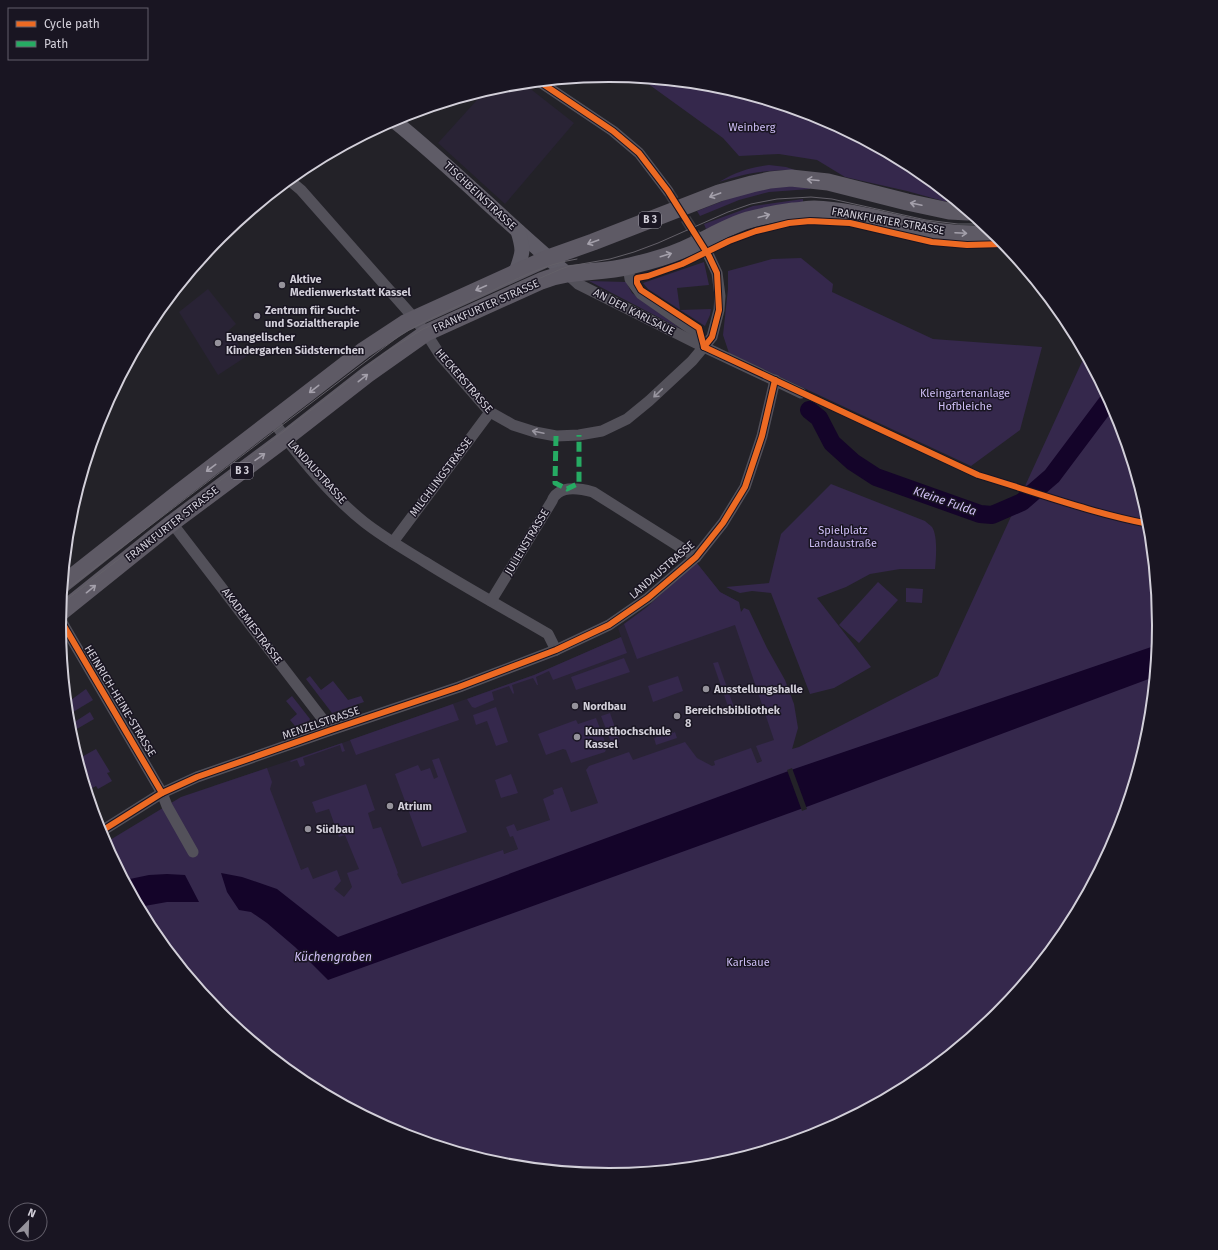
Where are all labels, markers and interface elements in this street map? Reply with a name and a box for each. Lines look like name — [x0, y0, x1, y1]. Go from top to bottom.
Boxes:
legend — [8, 8, 148, 60]
text: Cycle path — [44, 17, 100, 31]
text: Path — [44, 37, 68, 51]
park label: Weinberg — [729, 121, 776, 134]
street label: TISCHBEINSTRASSE — [441, 159, 519, 233]
one-way arrow — [807, 177, 820, 184]
one-way arrow — [708, 192, 721, 199]
one-way arrow — [910, 200, 923, 208]
street label: FRANKFURTER STRASSE — [830, 205, 946, 237]
road number: B 3 — [639, 212, 661, 228]
one-way arrow — [757, 212, 770, 219]
one-way arrow — [954, 230, 967, 237]
one-way arrow — [587, 239, 600, 246]
one-way arrow — [659, 251, 672, 258]
place label: Aktive Medienwerkstatt Kassel — [289, 273, 412, 299]
street label: FRANKFURTER STRASSE — [431, 277, 541, 335]
marker: Aktive Medienwerkstatt Kassel — [277, 280, 287, 290]
one-way arrow — [475, 285, 487, 293]
street label: AN DER KARLSAUE — [591, 286, 677, 338]
place label: Zentrum für Sucht- und Sozialtherapie — [265, 304, 360, 330]
marker: Zentrum für Sucht- und Sozialtherapie — [252, 311, 262, 321]
place label: Evangelischer Kindergarten Südsternchen — [226, 331, 364, 357]
marker: Evangelischer Kindergarten Südsternchen — [213, 338, 223, 348]
street label: HECKERSTRASSE — [433, 346, 495, 416]
one-way arrow — [357, 374, 368, 382]
one-way arrow — [309, 385, 320, 393]
park label: Kleingartenanlage Hofbleiche — [920, 387, 1010, 413]
one-way arrow — [653, 388, 663, 398]
one-way arrow — [531, 428, 544, 436]
street label: MILCHLINGSTRASSE — [407, 435, 475, 519]
street label: LANDAUSTRASSE — [285, 437, 349, 507]
one-way arrow — [254, 453, 265, 461]
road number: B 3 — [231, 463, 253, 479]
one-way arrow — [206, 464, 217, 473]
street label: FRANKFURTER STRASSE — [123, 483, 221, 564]
water label: Kleine Fulda — [912, 484, 979, 518]
street label: JULIENSTRASSE — [502, 506, 552, 577]
park label: Spielplatz Landaustraße — [809, 524, 877, 550]
street label: LANDAUSTRASSE — [627, 538, 697, 602]
one-way arrow — [86, 584, 96, 593]
street label: AKADEMIESTRASSE — [219, 585, 285, 667]
street label: HEINRICH-HEINE-STRASSE — [81, 643, 159, 759]
place label: Ausstellungshalle — [713, 683, 803, 696]
marker: Ausstellungshalle — [701, 684, 711, 694]
place label: Nordbau — [583, 700, 626, 713]
marker: Nordbau — [570, 701, 580, 711]
street label: MENZELSTRASSE — [281, 704, 362, 742]
place label: Bereichsbibliothek 8 — [685, 704, 781, 730]
marker: Bereichsbibliothek 8 — [672, 711, 682, 721]
place label: Kunsthochschule Kassel — [585, 725, 671, 751]
marker: Kunsthochschule Kassel — [572, 732, 582, 742]
place label: Atrium — [397, 800, 432, 813]
marker: Atrium — [385, 801, 395, 811]
place label: Südbau — [316, 823, 354, 836]
marker: Südbau — [303, 824, 313, 834]
water label: Küchengraben — [294, 950, 372, 964]
park label: Karlsaue — [726, 956, 770, 969]
north arrow — [8, 1202, 48, 1242]
text: N — [26, 1206, 38, 1221]

